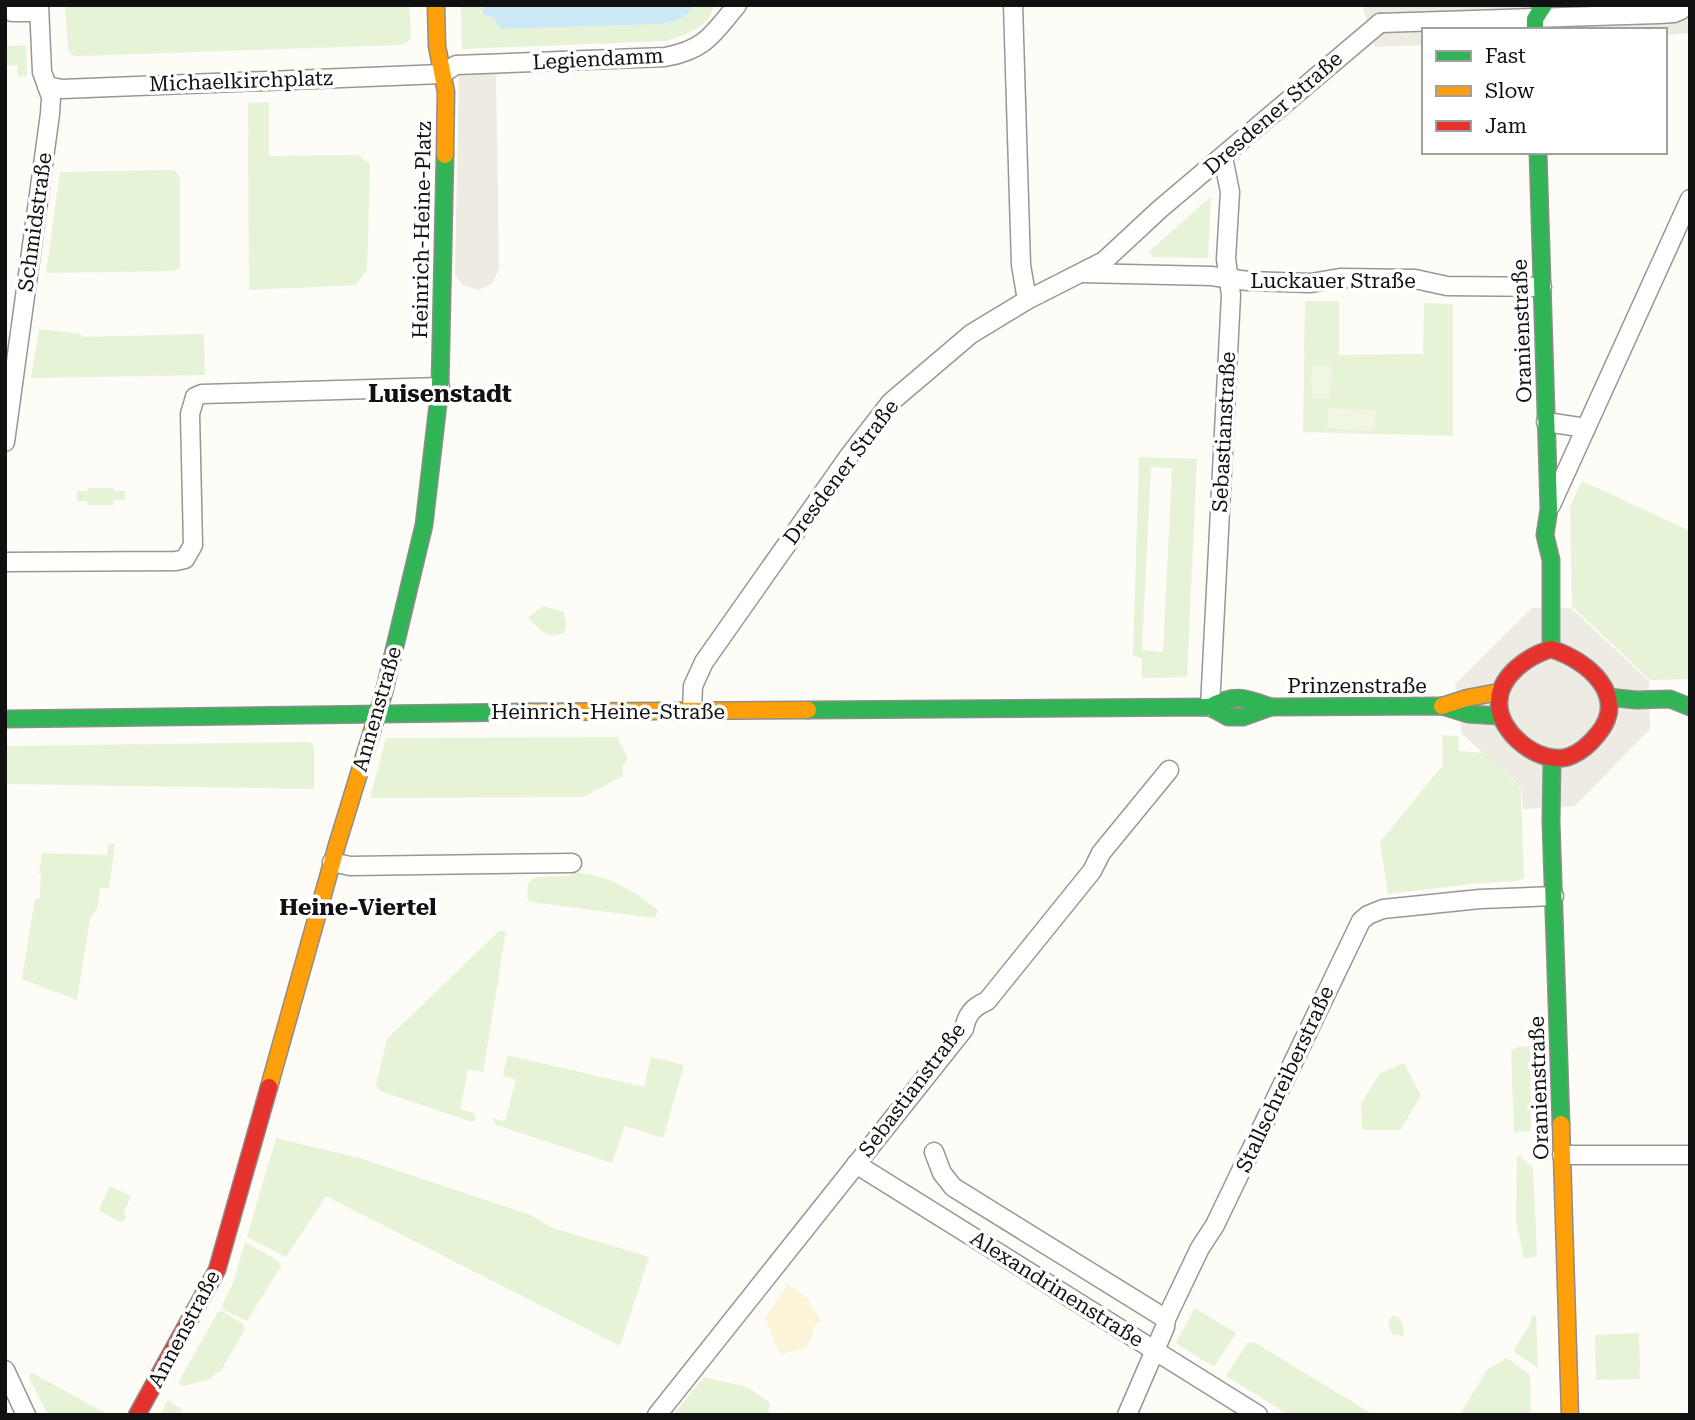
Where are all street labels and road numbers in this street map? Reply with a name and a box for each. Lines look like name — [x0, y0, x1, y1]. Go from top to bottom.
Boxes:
street label: Legiendamm — [532, 44, 664, 74]
street label: Dresdener Straße — [1199, 46, 1347, 180]
street label: Michaelkirchplatz — [149, 66, 334, 96]
street label: Heinrich-Heine-Platz — [408, 121, 436, 339]
street label: Schmidstraße — [13, 151, 57, 293]
street label: Oranienstraße — [1507, 259, 1537, 403]
street label: Luckauer Straße — [1250, 269, 1416, 293]
street label: Sebastianstraße — [1208, 351, 1240, 513]
street label: Dresdener Straße — [779, 395, 903, 549]
street label: Annenstraße — [348, 644, 406, 774]
street label: Prinzenstraße — [1287, 674, 1427, 698]
street label: Heinrich-Heine-Straße — [491, 700, 725, 724]
street label: Stallschreiberstraße — [1231, 982, 1339, 1176]
street label: Oranienstraße — [1524, 1016, 1554, 1160]
street label: Sebastianstraße — [854, 1018, 970, 1162]
street label: Alexandrinenstraße — [966, 1226, 1148, 1352]
street label: Annenstraße — [143, 1266, 225, 1392]

